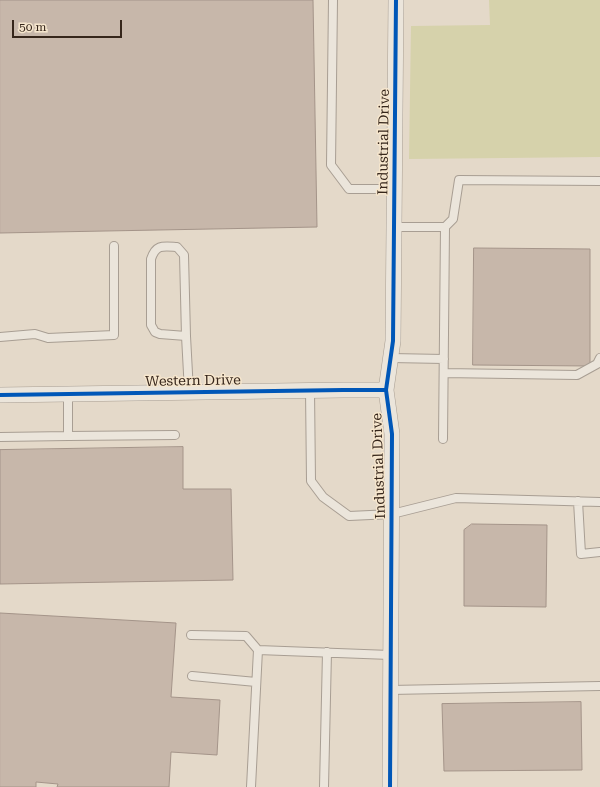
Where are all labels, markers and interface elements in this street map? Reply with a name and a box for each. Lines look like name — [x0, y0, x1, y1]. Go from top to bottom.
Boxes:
scale bar — [14, 12, 124, 38]
text: 50 m — [19, 20, 46, 34]
street label: Industrial Drive — [375, 89, 393, 195]
street label: Western Drive — [145, 372, 241, 390]
street label: Industrial Drive — [369, 413, 389, 519]

